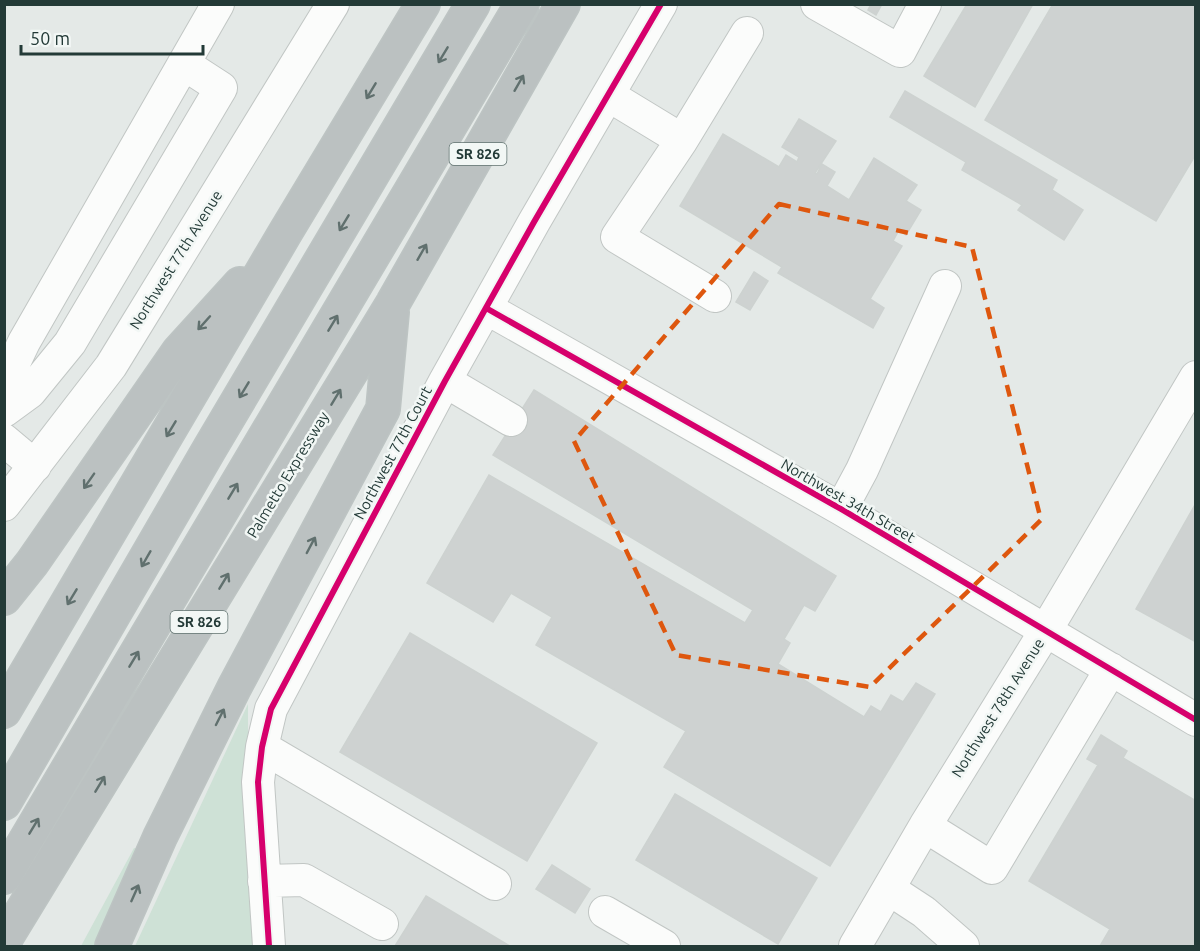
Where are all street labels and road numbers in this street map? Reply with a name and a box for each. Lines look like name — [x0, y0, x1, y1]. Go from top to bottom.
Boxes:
road number: SR 826 — [450, 143, 506, 165]
street label: Northwest 77th Avenue — [126, 187, 225, 332]
street label: Northwest 77th Court — [350, 383, 435, 522]
street label: Palmetto Expressway — [243, 409, 332, 541]
street label: Northwest 34th Street — [778, 455, 918, 546]
road number: SR 826 — [170, 611, 228, 633]
street label: Northwest 78th Avenue — [948, 635, 1047, 780]

